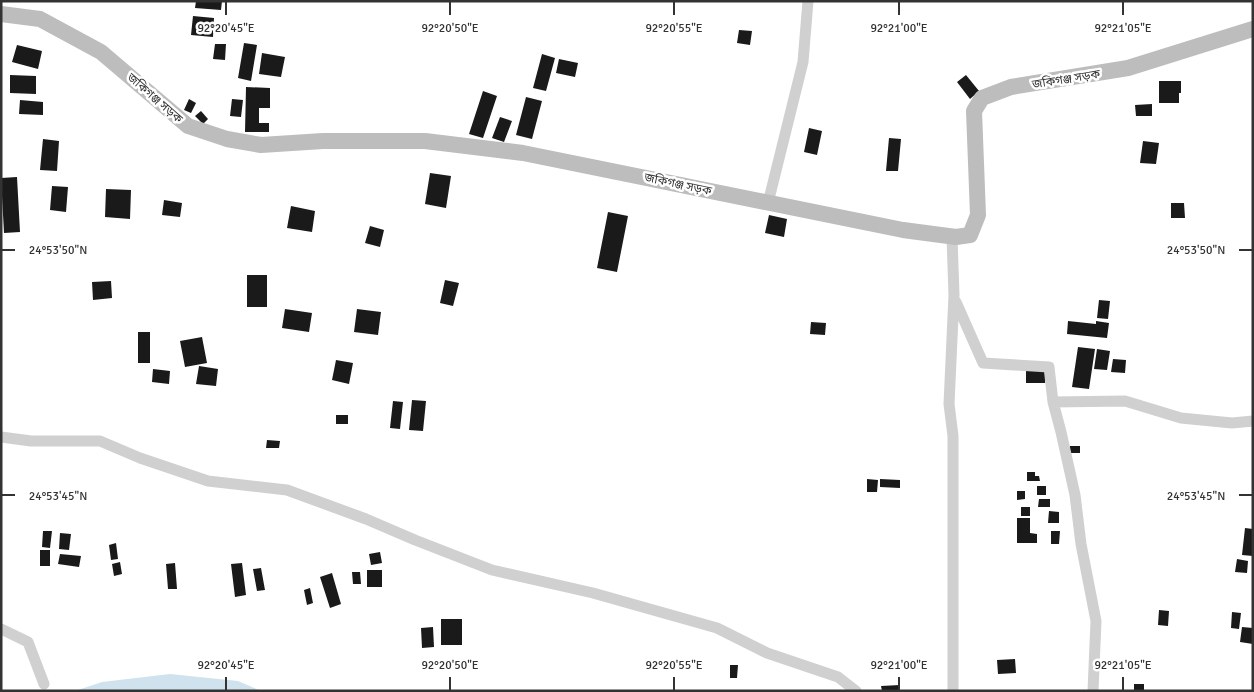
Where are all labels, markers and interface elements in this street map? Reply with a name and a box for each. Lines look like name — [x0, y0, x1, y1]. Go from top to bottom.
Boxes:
text: 92°20'45"E — [197, 21, 255, 36]
text: 92°20'50"E — [421, 21, 479, 36]
text: 92°20'55"E — [645, 21, 703, 36]
text: 92°21'00"E — [870, 21, 928, 36]
text: 92°21'05"E — [1094, 21, 1152, 36]
street label: জকিগঞ্জ সড়ক — [1030, 66, 1101, 92]
street label: জকিগঞ্জ সড়ক — [123, 69, 186, 127]
street label: জকিগঞ্জ সড়ক — [642, 169, 713, 199]
text: 24°53'50"N — [29, 243, 87, 258]
text: 24°53'50"N — [1167, 243, 1225, 258]
text: 24°53'45"N — [29, 489, 87, 504]
text: 24°53'45"N — [1167, 489, 1225, 504]
text: 92°20'45"E — [197, 658, 255, 673]
text: 92°20'50"E — [421, 658, 479, 673]
text: 92°20'55"E — [645, 658, 703, 673]
text: 92°21'00"E — [870, 658, 928, 673]
text: 92°21'05"E — [1094, 658, 1152, 673]

